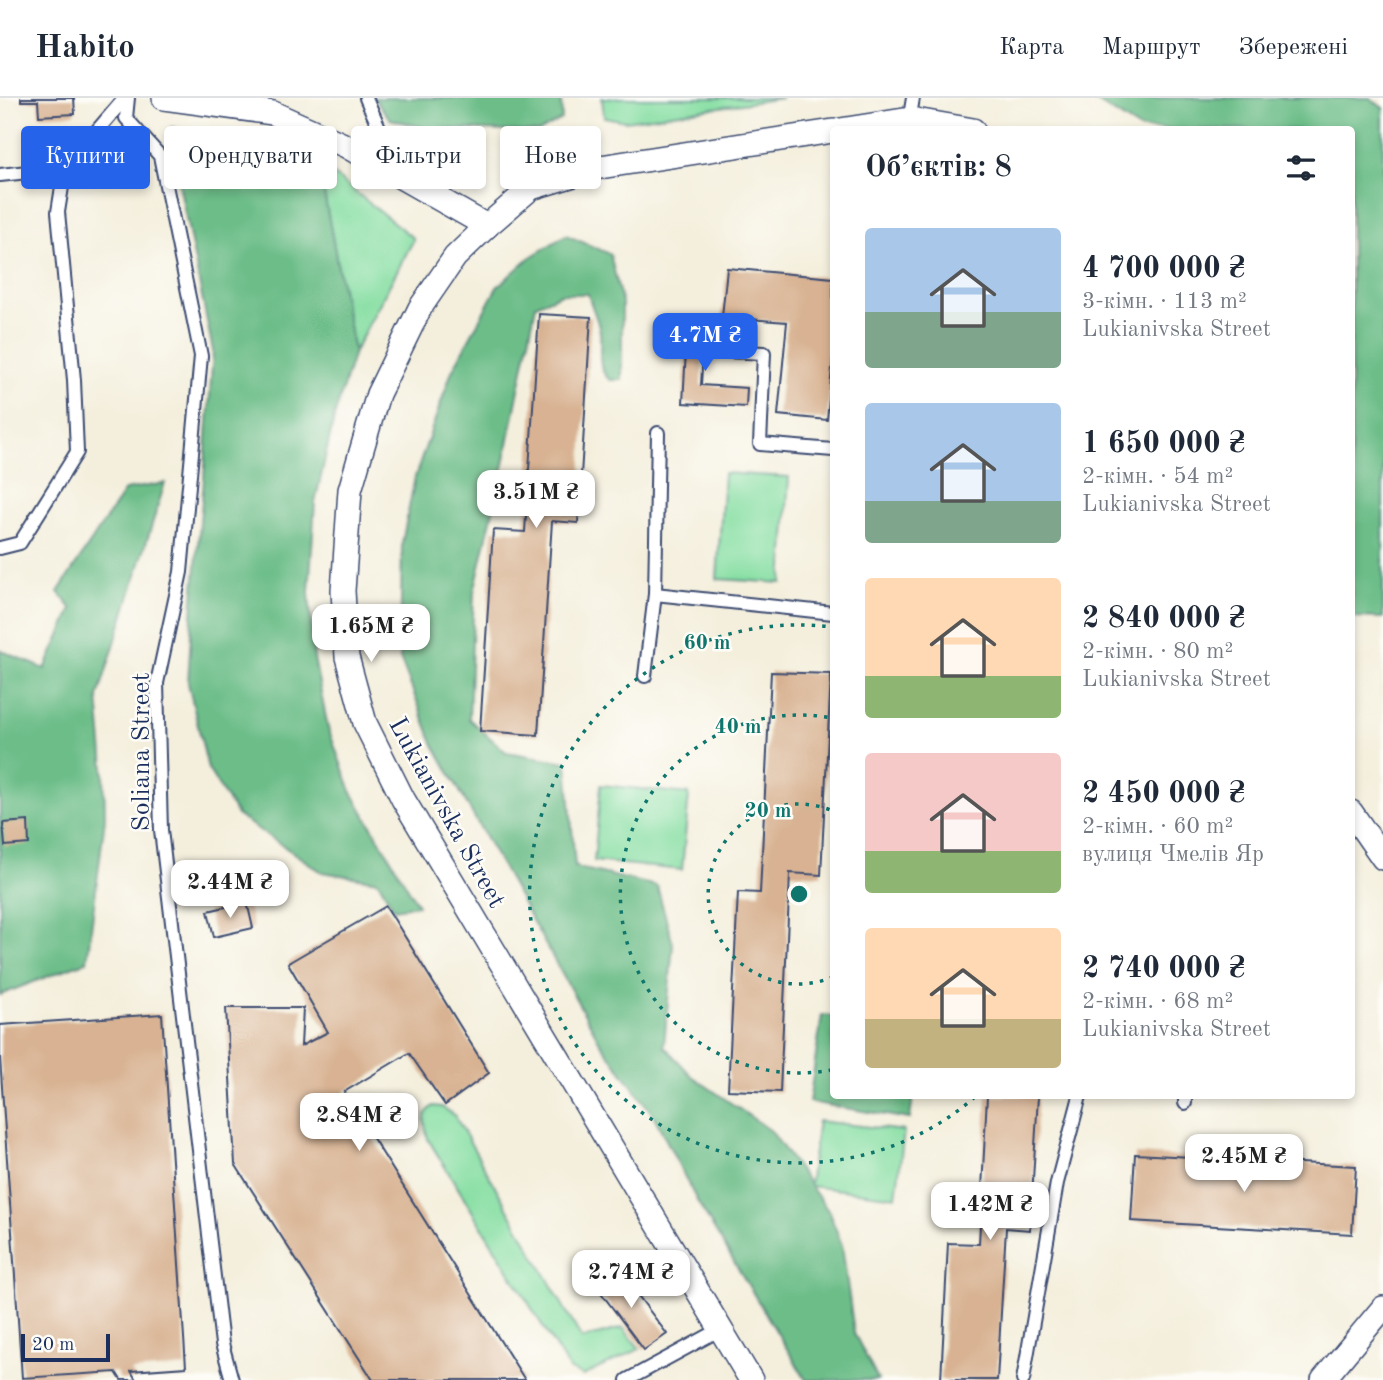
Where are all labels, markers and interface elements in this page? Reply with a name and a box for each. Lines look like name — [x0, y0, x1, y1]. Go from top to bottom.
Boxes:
text: Habito — [35, 32, 135, 65]
text: Карта — [999, 36, 1064, 60]
text: Маршрут — [1102, 36, 1201, 60]
text: Збережені — [1239, 36, 1348, 60]
chip: Купити — [21, 126, 150, 189]
chip: Орендувати — [164, 126, 337, 189]
chip: Фільтри — [351, 126, 486, 189]
chip: Нове — [500, 126, 601, 189]
icon: filters — [1282, 149, 1320, 187]
text: Об’єктів: 8 — [865, 153, 1012, 183]
text: 4 700 000 ₴ — [1082, 254, 1246, 284]
icon: home — [921, 256, 1005, 340]
text: 3-кімн. · 113 m² — [1082, 290, 1247, 313]
pin: 4.7M ₴ — [648, 314, 762, 373]
text: Lukianivska Street — [1082, 318, 1271, 341]
text: 4.7M ₴ — [669, 324, 741, 347]
text: 1 650 000 ₴ — [1082, 429, 1246, 459]
icon: home — [921, 431, 1005, 515]
text: 2-кімн. · 54 m² — [1082, 465, 1233, 488]
pin: 3.51M ₴ — [471, 470, 601, 530]
text: 3.51M ₴ — [493, 481, 579, 504]
text: Lukianivska Street — [1082, 493, 1271, 516]
pin: 1.65M ₴ — [306, 604, 436, 664]
text: 2 840 000 ₴ — [1082, 604, 1246, 634]
icon: home — [921, 606, 1005, 690]
text: 1.65M ₴ — [328, 615, 414, 638]
text: 60 m — [683, 633, 731, 654]
text: 2-кімн. · 80 m² — [1082, 640, 1233, 663]
text: Lukianivska Street — [1082, 668, 1271, 691]
street label: Soliana Street — [129, 673, 155, 831]
street label: Lukianivska Street — [383, 713, 509, 913]
text: 40 m — [714, 717, 762, 738]
text: 2 450 000 ₴ — [1082, 779, 1246, 809]
icon: home — [921, 781, 1005, 865]
text: 20 m — [744, 801, 792, 822]
text: 2-кімн. · 60 m² — [1082, 815, 1233, 838]
text: вулиця Чмелів Яр — [1082, 843, 1264, 866]
pin: 2.44M ₴ — [165, 860, 295, 920]
text: 2.44M ₴ — [187, 871, 273, 894]
centre of rings — [787, 882, 811, 906]
text: 2 740 000 ₴ — [1082, 954, 1246, 984]
icon: home — [921, 956, 1005, 1040]
text: 2-кімн. · 68 m² — [1082, 990, 1233, 1013]
text: Lukianivska Street — [1082, 1018, 1271, 1041]
pin: 2.84M ₴ — [294, 1094, 424, 1153]
text: 2.84M ₴ — [316, 1104, 402, 1127]
pin: 2.45M ₴ — [1179, 1134, 1309, 1194]
text: 2.45M ₴ — [1201, 1145, 1287, 1168]
pin: 1.42M ₴ — [925, 1182, 1055, 1242]
text: 1.42M ₴ — [947, 1193, 1033, 1216]
pin: 2.74M ₴ — [566, 1250, 696, 1310]
text: 2.74M ₴ — [588, 1261, 674, 1284]
scale bar — [21, 1331, 110, 1363]
text: 20 m — [32, 1336, 74, 1355]

